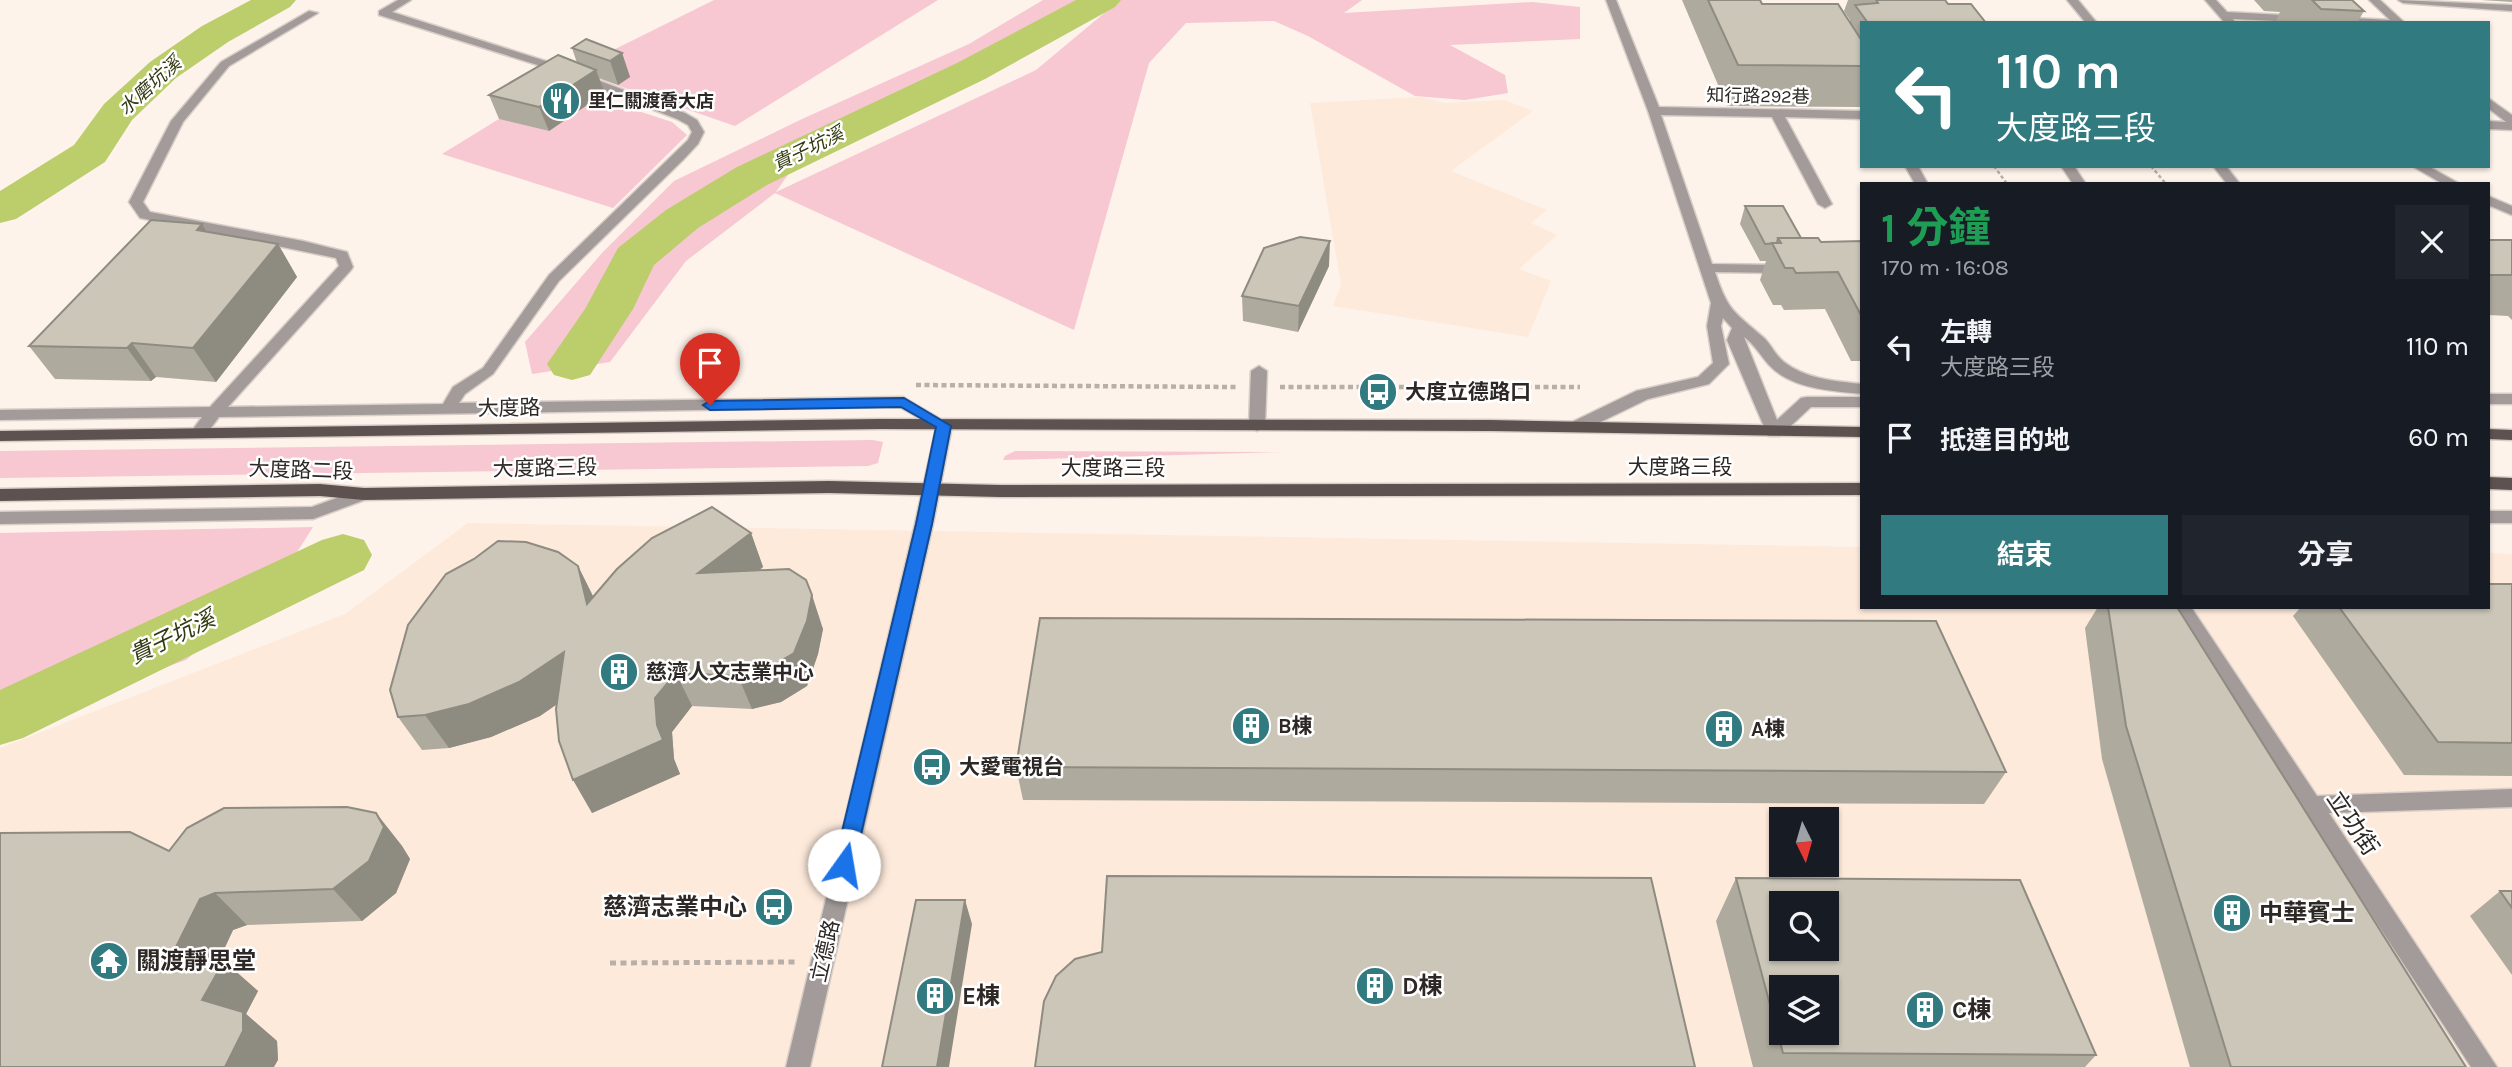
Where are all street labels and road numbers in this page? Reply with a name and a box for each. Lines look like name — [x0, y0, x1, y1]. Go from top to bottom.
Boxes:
street label: 知行路292巷 — [1706, 84, 1810, 108]
street label: 大度路 — [477, 395, 541, 421]
street label: 大度路三段 — [492, 455, 598, 481]
street label: 大度路三段 — [1628, 455, 1733, 479]
street label: 大度路二段 — [248, 456, 354, 484]
street label: 大度路三段 — [1061, 456, 1166, 480]
street label: 立功街 — [2321, 785, 2385, 861]
street label: 立德路 — [806, 918, 844, 984]

